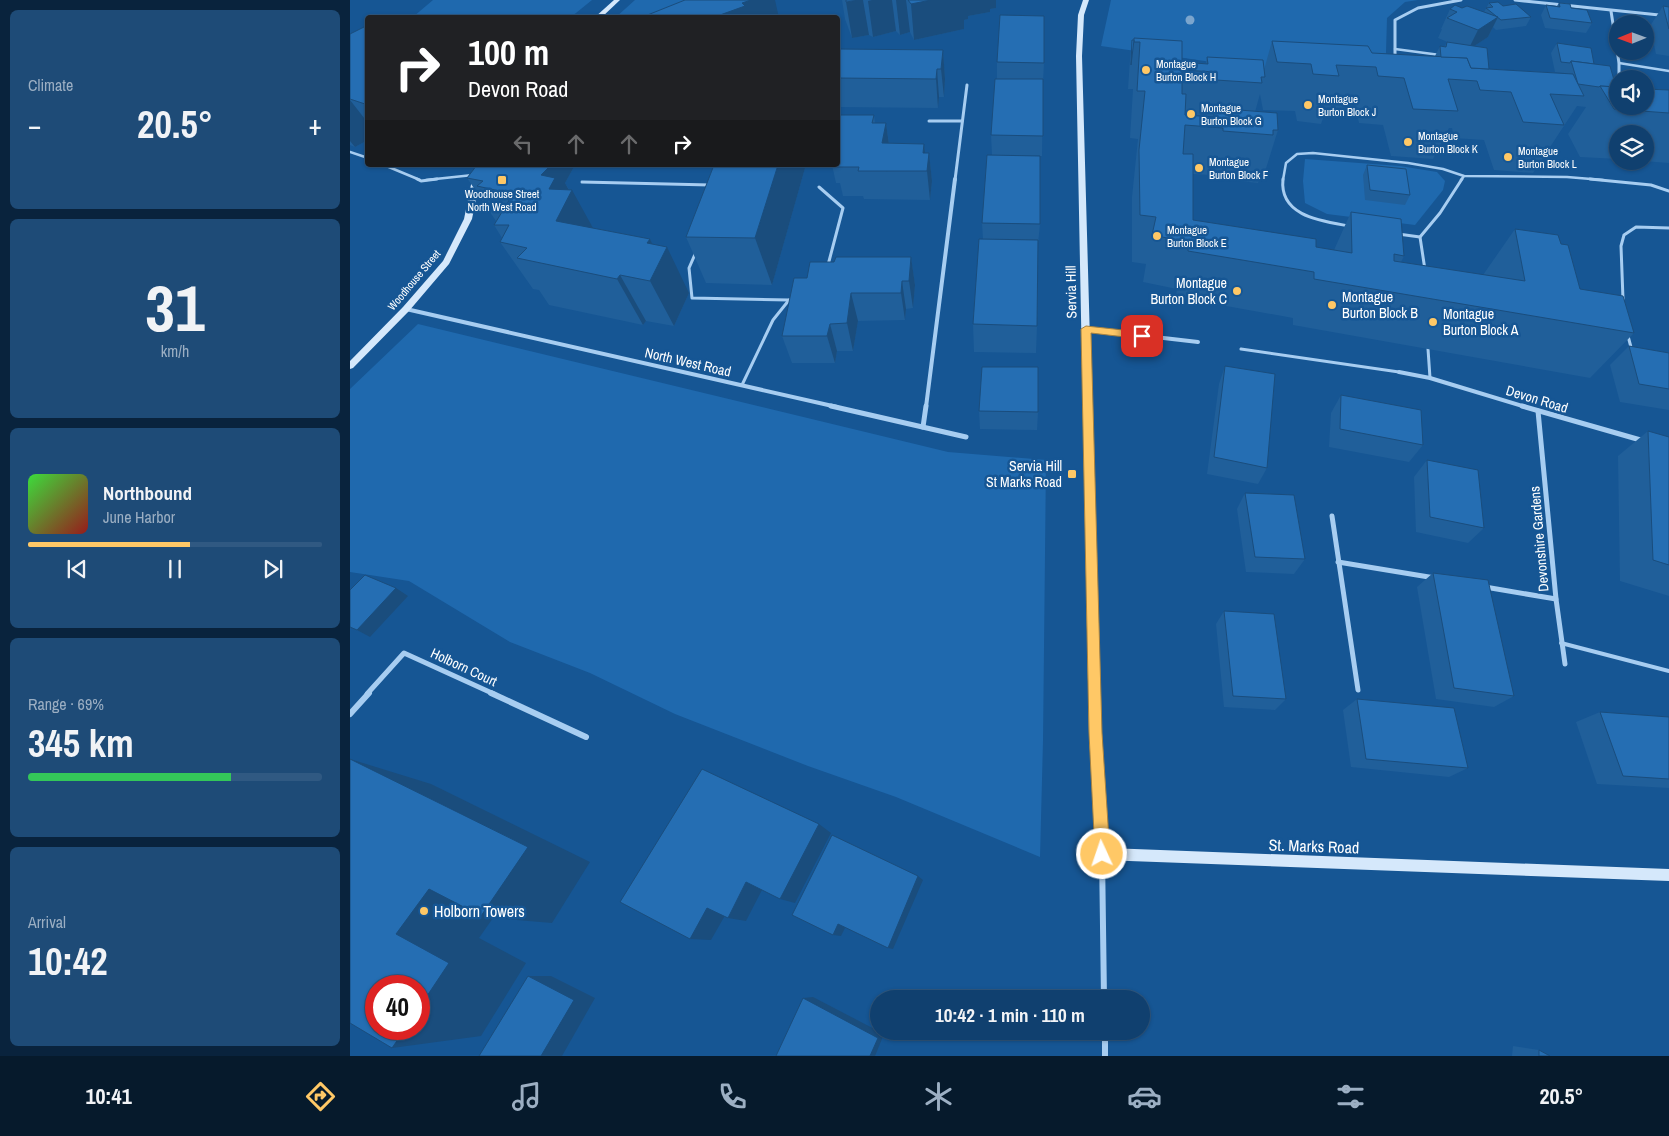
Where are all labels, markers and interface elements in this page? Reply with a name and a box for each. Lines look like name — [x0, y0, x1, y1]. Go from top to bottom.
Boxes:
north arrow — [1609, 15, 1654, 60]
map controls — [1609, 15, 1654, 170]
text: 100 m — [468, 29, 549, 76]
icon: right — [385, 35, 450, 100]
place label: Montague Burton Block H — [1156, 57, 1216, 84]
marker: Montague Burton Block H — [1140, 64, 1152, 76]
button: sound — [1609, 70, 1654, 115]
text: Climate — [28, 74, 73, 96]
text: Devon Road — [468, 74, 568, 104]
place label: Montague Burton Block J — [1318, 92, 1376, 119]
text: 20.5° — [137, 99, 213, 150]
marker: Montague Burton Block J — [1302, 99, 1314, 111]
place label: Montague Burton Block G — [1201, 101, 1262, 128]
text: − — [28, 106, 41, 144]
text: + — [309, 106, 322, 144]
marker: Montague Burton Block G — [1185, 108, 1197, 120]
button: layers — [1609, 125, 1654, 170]
place label: Montague Burton Block K — [1418, 129, 1478, 156]
icon: left — [509, 130, 537, 158]
icon: ahead — [562, 130, 590, 158]
icon: ahead — [615, 130, 643, 158]
icon: right — [668, 130, 696, 158]
marker: Montague Burton Block K — [1402, 136, 1414, 148]
place label: Montague Burton Block L — [1518, 144, 1577, 171]
marker: Montague Burton Block L — [1502, 151, 1514, 163]
place label: Montague Burton Block F — [1209, 155, 1269, 182]
marker: Montague Burton Block F — [1193, 162, 1205, 174]
marker: Woodhouse Street North West Road — [496, 174, 508, 186]
place label: Woodhouse Street North West Road — [465, 187, 540, 214]
place label: Montague Burton Block E — [1167, 223, 1227, 250]
marker: Montague Burton Block E — [1151, 230, 1163, 242]
street label: Woodhouse Street — [385, 247, 444, 313]
text: 31 — [145, 264, 205, 351]
street label: Servia Hill — [1062, 265, 1080, 319]
place label: Montague Burton Block C — [1150, 274, 1227, 308]
marker: Montague Burton Block C — [1231, 285, 1243, 297]
place label: Montague Burton Block B — [1342, 288, 1418, 322]
marker: Montague Burton Block B — [1326, 299, 1338, 311]
place label: Montague Burton Block A — [1443, 305, 1519, 339]
pin — [1121, 315, 1163, 357]
marker: Montague Burton Block A — [1427, 316, 1439, 328]
icon: arrive — [1128, 322, 1156, 350]
text: km/h — [161, 340, 189, 362]
street label: North West Road — [643, 343, 733, 381]
street label: Devon Road — [1504, 381, 1570, 417]
place label: Servia Hill St Marks Road — [986, 457, 1062, 491]
marker: Servia Hill St Marks Road — [1066, 468, 1078, 480]
text: Northbound — [103, 480, 192, 506]
street label: Devonshire Gardens — [1525, 485, 1553, 593]
text: June Harbor — [103, 506, 175, 528]
icon: previous — [63, 555, 91, 583]
icon: pause — [161, 555, 189, 583]
icon: next — [259, 555, 287, 583]
street label: Holborn Court — [428, 644, 500, 690]
text: Range · 69% — [28, 693, 104, 715]
text: 345 km — [28, 718, 134, 769]
position arrow — [1075, 827, 1127, 879]
street label: St. Marks Road — [1268, 833, 1360, 859]
place label: Holborn Towers — [434, 900, 525, 922]
marker: Holborn Towers — [418, 905, 430, 917]
text: Arrival — [28, 911, 66, 933]
text: 10:42 — [28, 936, 108, 987]
speed limit sign: 40 — [365, 975, 430, 1040]
text: 10:42 · 1 min · 110 m — [935, 1002, 1085, 1028]
icon: directions — [303, 1079, 338, 1114]
icon: music — [509, 1079, 544, 1114]
icon: phone — [715, 1079, 750, 1114]
icon: climate — [921, 1079, 956, 1114]
icon: car — [1127, 1079, 1162, 1114]
icon: filters — [1333, 1079, 1368, 1114]
text: 10:41 — [86, 1081, 132, 1111]
text: 20.5° — [1539, 1081, 1583, 1111]

